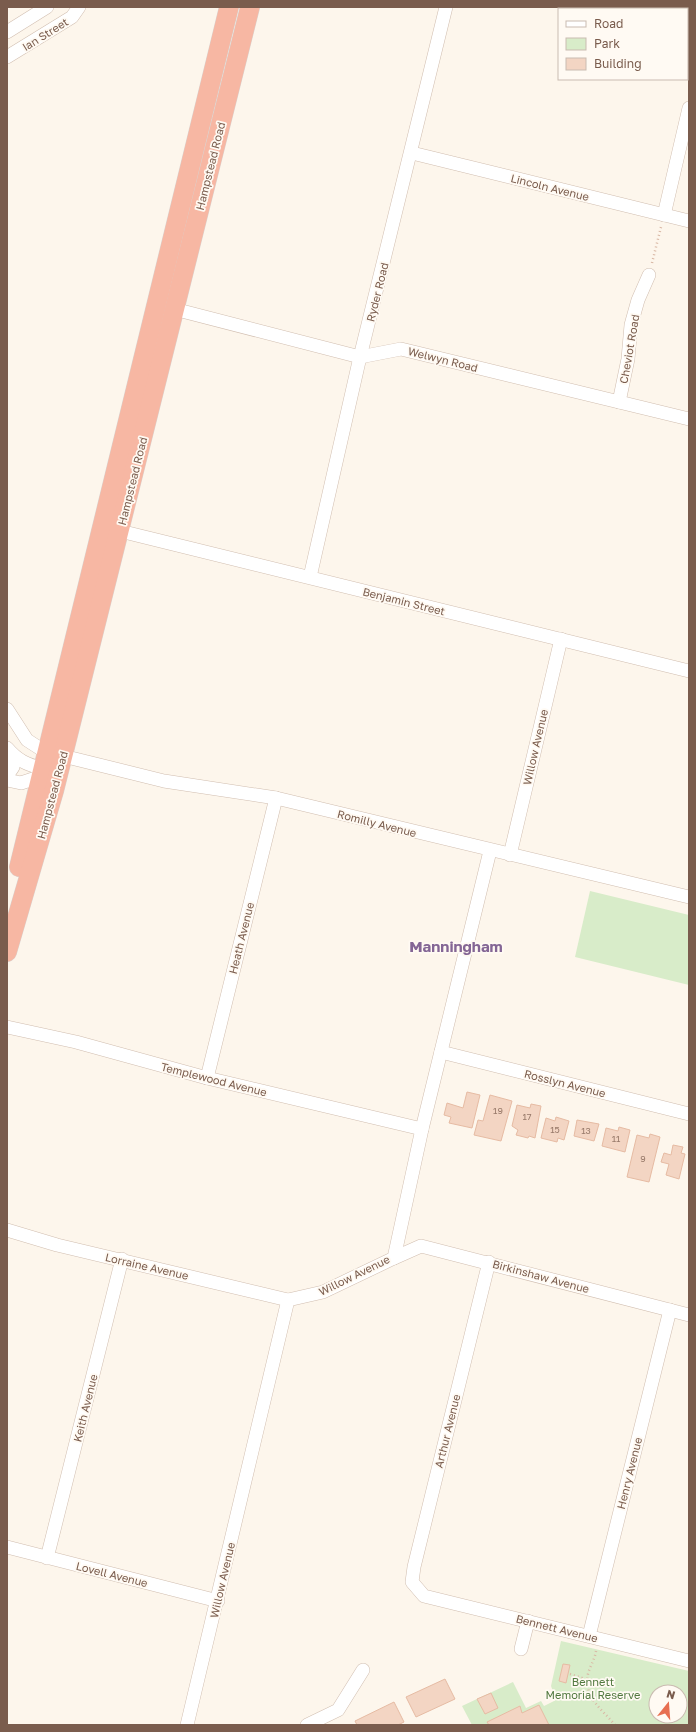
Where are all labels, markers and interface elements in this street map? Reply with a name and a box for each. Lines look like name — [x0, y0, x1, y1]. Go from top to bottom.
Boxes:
legend — [558, 8, 688, 80]
street label: Ian Street — [20, 15, 70, 53]
text: Road — [594, 16, 623, 31]
text: Park — [594, 36, 620, 51]
text: Building — [594, 56, 642, 71]
street label: Hampstead Road — [193, 121, 227, 211]
street label: Lincoln Avenue — [509, 171, 591, 203]
street label: Ryder Road — [363, 261, 391, 323]
street label: Cheviot Road — [617, 313, 641, 385]
street label: Welwyn Road — [407, 344, 479, 374]
street label: Hampstead Road — [115, 436, 149, 526]
street label: Benjamin Street — [361, 584, 447, 618]
street label: Willow Avenue — [520, 708, 550, 786]
street label: Hampstead Road — [34, 750, 70, 840]
street label: Romilly Avenue — [336, 807, 418, 839]
street label: Heath Avenue — [226, 901, 256, 975]
district label: Manningham — [409, 937, 503, 955]
street label: Templewood Avenue — [160, 1060, 268, 1098]
street label: Rosslyn Avenue — [523, 1067, 607, 1099]
house number: 19 — [493, 1105, 503, 1116]
house number: 17 — [522, 1111, 532, 1122]
house number: 15 — [550, 1124, 560, 1135]
house number: 13 — [581, 1125, 591, 1136]
house number: 11 — [612, 1133, 621, 1144]
house number: 9 — [640, 1153, 646, 1164]
street label: Lorraine Avenue — [104, 1250, 190, 1282]
street label: Willow Avenue — [316, 1252, 392, 1298]
street label: Birkinshaw Avenue — [491, 1257, 591, 1295]
street label: Keith Avenue — [70, 1373, 100, 1443]
street label: Arthur Avenue — [432, 1393, 462, 1469]
street label: Henry Avenue — [614, 1436, 644, 1510]
street label: Willow Avenue — [207, 1541, 237, 1619]
street label: Lovell Avenue — [75, 1559, 149, 1589]
street label: Bennett Avenue — [515, 1612, 599, 1644]
park label: Bennett Memorial Reserve — [546, 1675, 640, 1701]
north arrow — [648, 1684, 688, 1724]
text: N — [665, 1687, 677, 1701]

